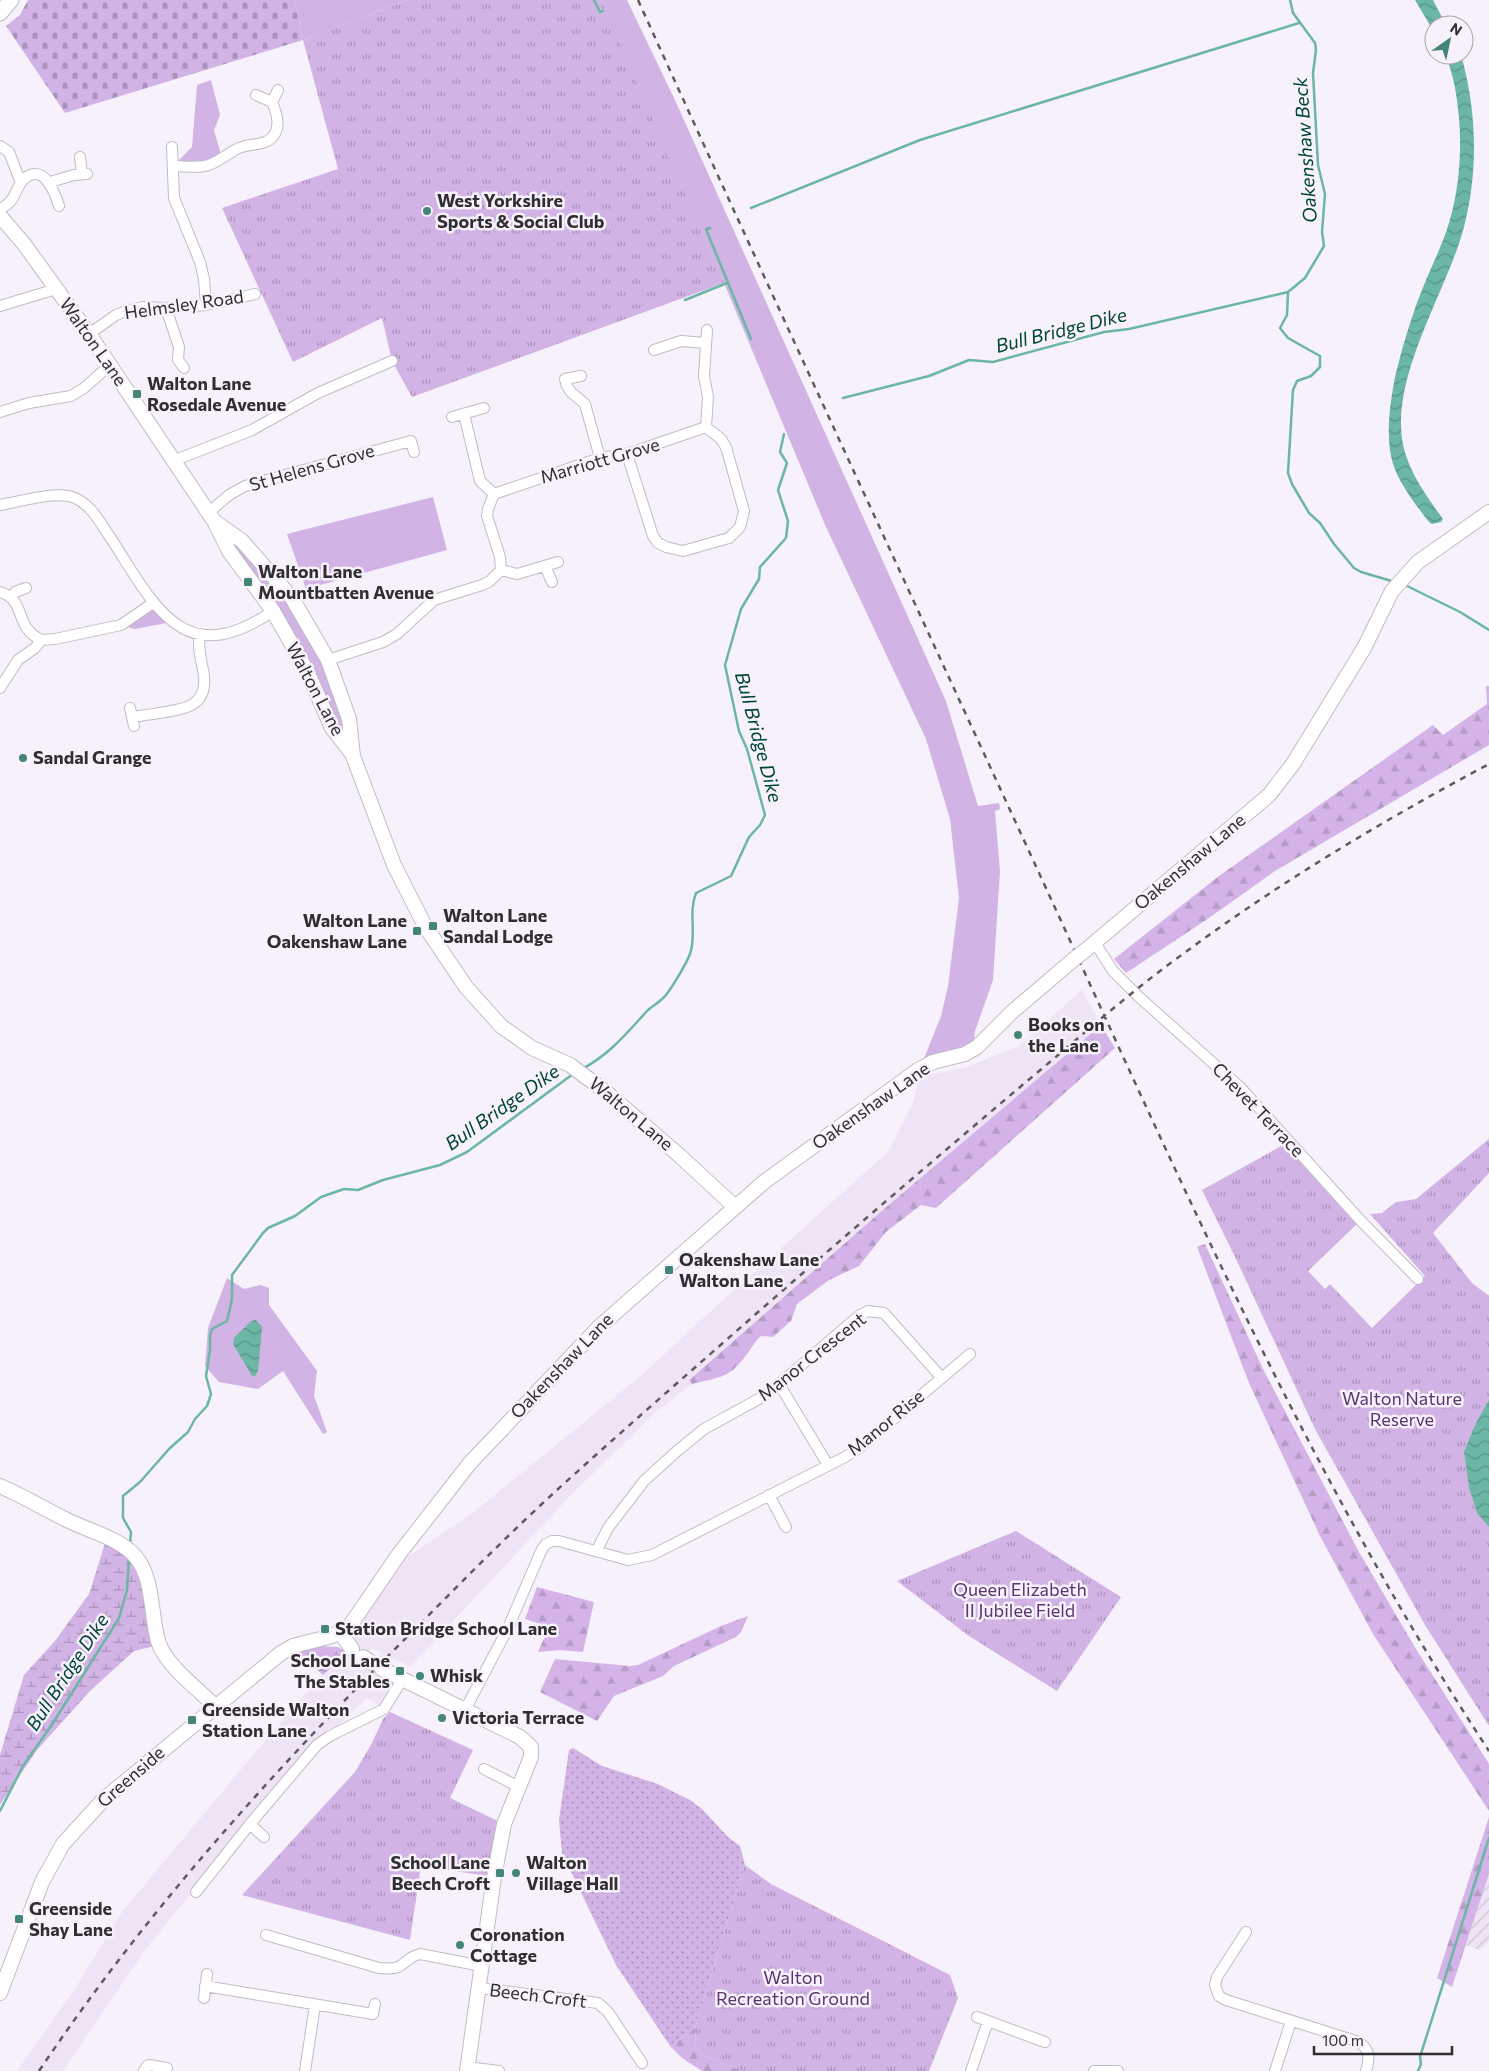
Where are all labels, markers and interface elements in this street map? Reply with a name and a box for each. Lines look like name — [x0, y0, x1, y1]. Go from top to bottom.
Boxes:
north arrow — [1424, 15, 1474, 65]
text: N — [1447, 19, 1465, 39]
water label: Oakenshaw Beck — [1288, 76, 1321, 224]
place label: West Yorkshire Sports & Social Club — [437, 189, 605, 232]
marker: West Yorkshire Sports & Social Club — [421, 205, 433, 217]
street label: Helmsley Road — [123, 285, 245, 323]
street label: Walton Lane — [55, 293, 132, 390]
water label: Bull Bridge Dike — [993, 302, 1129, 357]
place label: Walton Lane Rosedale Avenue — [147, 372, 286, 415]
marker: Walton Lane Rosedale Avenue — [131, 388, 143, 400]
street label: Marriott Grove — [537, 432, 662, 488]
street label: St Helens Grove — [247, 439, 377, 495]
place label: Walton Lane Mountbatten Avenue — [258, 560, 434, 603]
marker: Walton Lane Mountbatten Avenue — [242, 576, 254, 588]
street label: Walton Lane — [282, 638, 350, 739]
water label: Bull Bridge Dike — [731, 669, 788, 805]
place label: Sandal Grange — [33, 746, 152, 768]
marker: Sandal Grange — [17, 752, 29, 764]
street label: Oakenshaw Lane — [1129, 808, 1249, 914]
place label: Walton Lane Sandal Lodge — [443, 904, 553, 947]
place label: Walton Lane Oakenshaw Lane — [267, 909, 407, 952]
marker: Walton Lane Sandal Lodge — [427, 920, 439, 932]
marker: Walton Lane Oakenshaw Lane — [411, 925, 423, 937]
place label: Books on the Lane — [1028, 1013, 1105, 1056]
marker: Books on the Lane — [1012, 1029, 1024, 1041]
street label: Oakenshaw Lane — [807, 1056, 933, 1154]
street label: Chevet Terrace — [1208, 1058, 1309, 1161]
water label: Bull Bridge Dike — [440, 1059, 563, 1155]
street label: Walton Lane — [585, 1072, 678, 1155]
place label: Oakenshaw Lane Walton Lane — [679, 1248, 819, 1291]
marker: Oakenshaw Lane Walton Lane — [663, 1264, 675, 1276]
street label: Manor Crescent — [753, 1307, 870, 1405]
street label: Oakenshaw Lane — [505, 1308, 617, 1423]
street label: Manor Rise — [842, 1385, 928, 1460]
park label: Walton Nature Reserve — [1342, 1387, 1462, 1430]
park label: Queen Elizabeth II Jubilee Field — [953, 1578, 1087, 1621]
water label: Bull Bridge Dike — [20, 1609, 113, 1734]
place label: Station Bridge School Lane — [335, 1617, 557, 1639]
marker: Station Bridge School Lane — [319, 1623, 331, 1635]
place label: School Lane The Stables — [290, 1649, 390, 1692]
place label: Whisk — [430, 1664, 484, 1686]
marker: School Lane The Stables — [394, 1665, 406, 1677]
marker: Whisk — [414, 1670, 426, 1682]
place label: Greenside Walton Station Lane — [202, 1698, 349, 1741]
place label: Victoria Terrace — [452, 1706, 584, 1728]
marker: Victoria Terrace — [436, 1712, 448, 1724]
marker: Greenside Walton Station Lane — [186, 1714, 198, 1726]
street label: Greenside — [92, 1741, 169, 1811]
place label: School Lane Beech Croft — [390, 1851, 490, 1894]
place label: Walton Village Hall — [526, 1851, 619, 1894]
marker: School Lane Beech Croft — [494, 1867, 506, 1879]
marker: Walton Village Hall — [510, 1867, 522, 1879]
place label: Greenside Shay Lane — [29, 1897, 113, 1940]
marker: Greenside Shay Lane — [13, 1913, 25, 1925]
place label: Coronation Cottage — [470, 1923, 565, 1966]
marker: Coronation Cottage — [454, 1939, 466, 1951]
park label: Walton Recreation Ground — [716, 1966, 870, 2009]
street label: Beech Croft — [488, 1978, 588, 2012]
scale bar — [1314, 2024, 1452, 2056]
text: 100 m — [1322, 2031, 1364, 2049]

